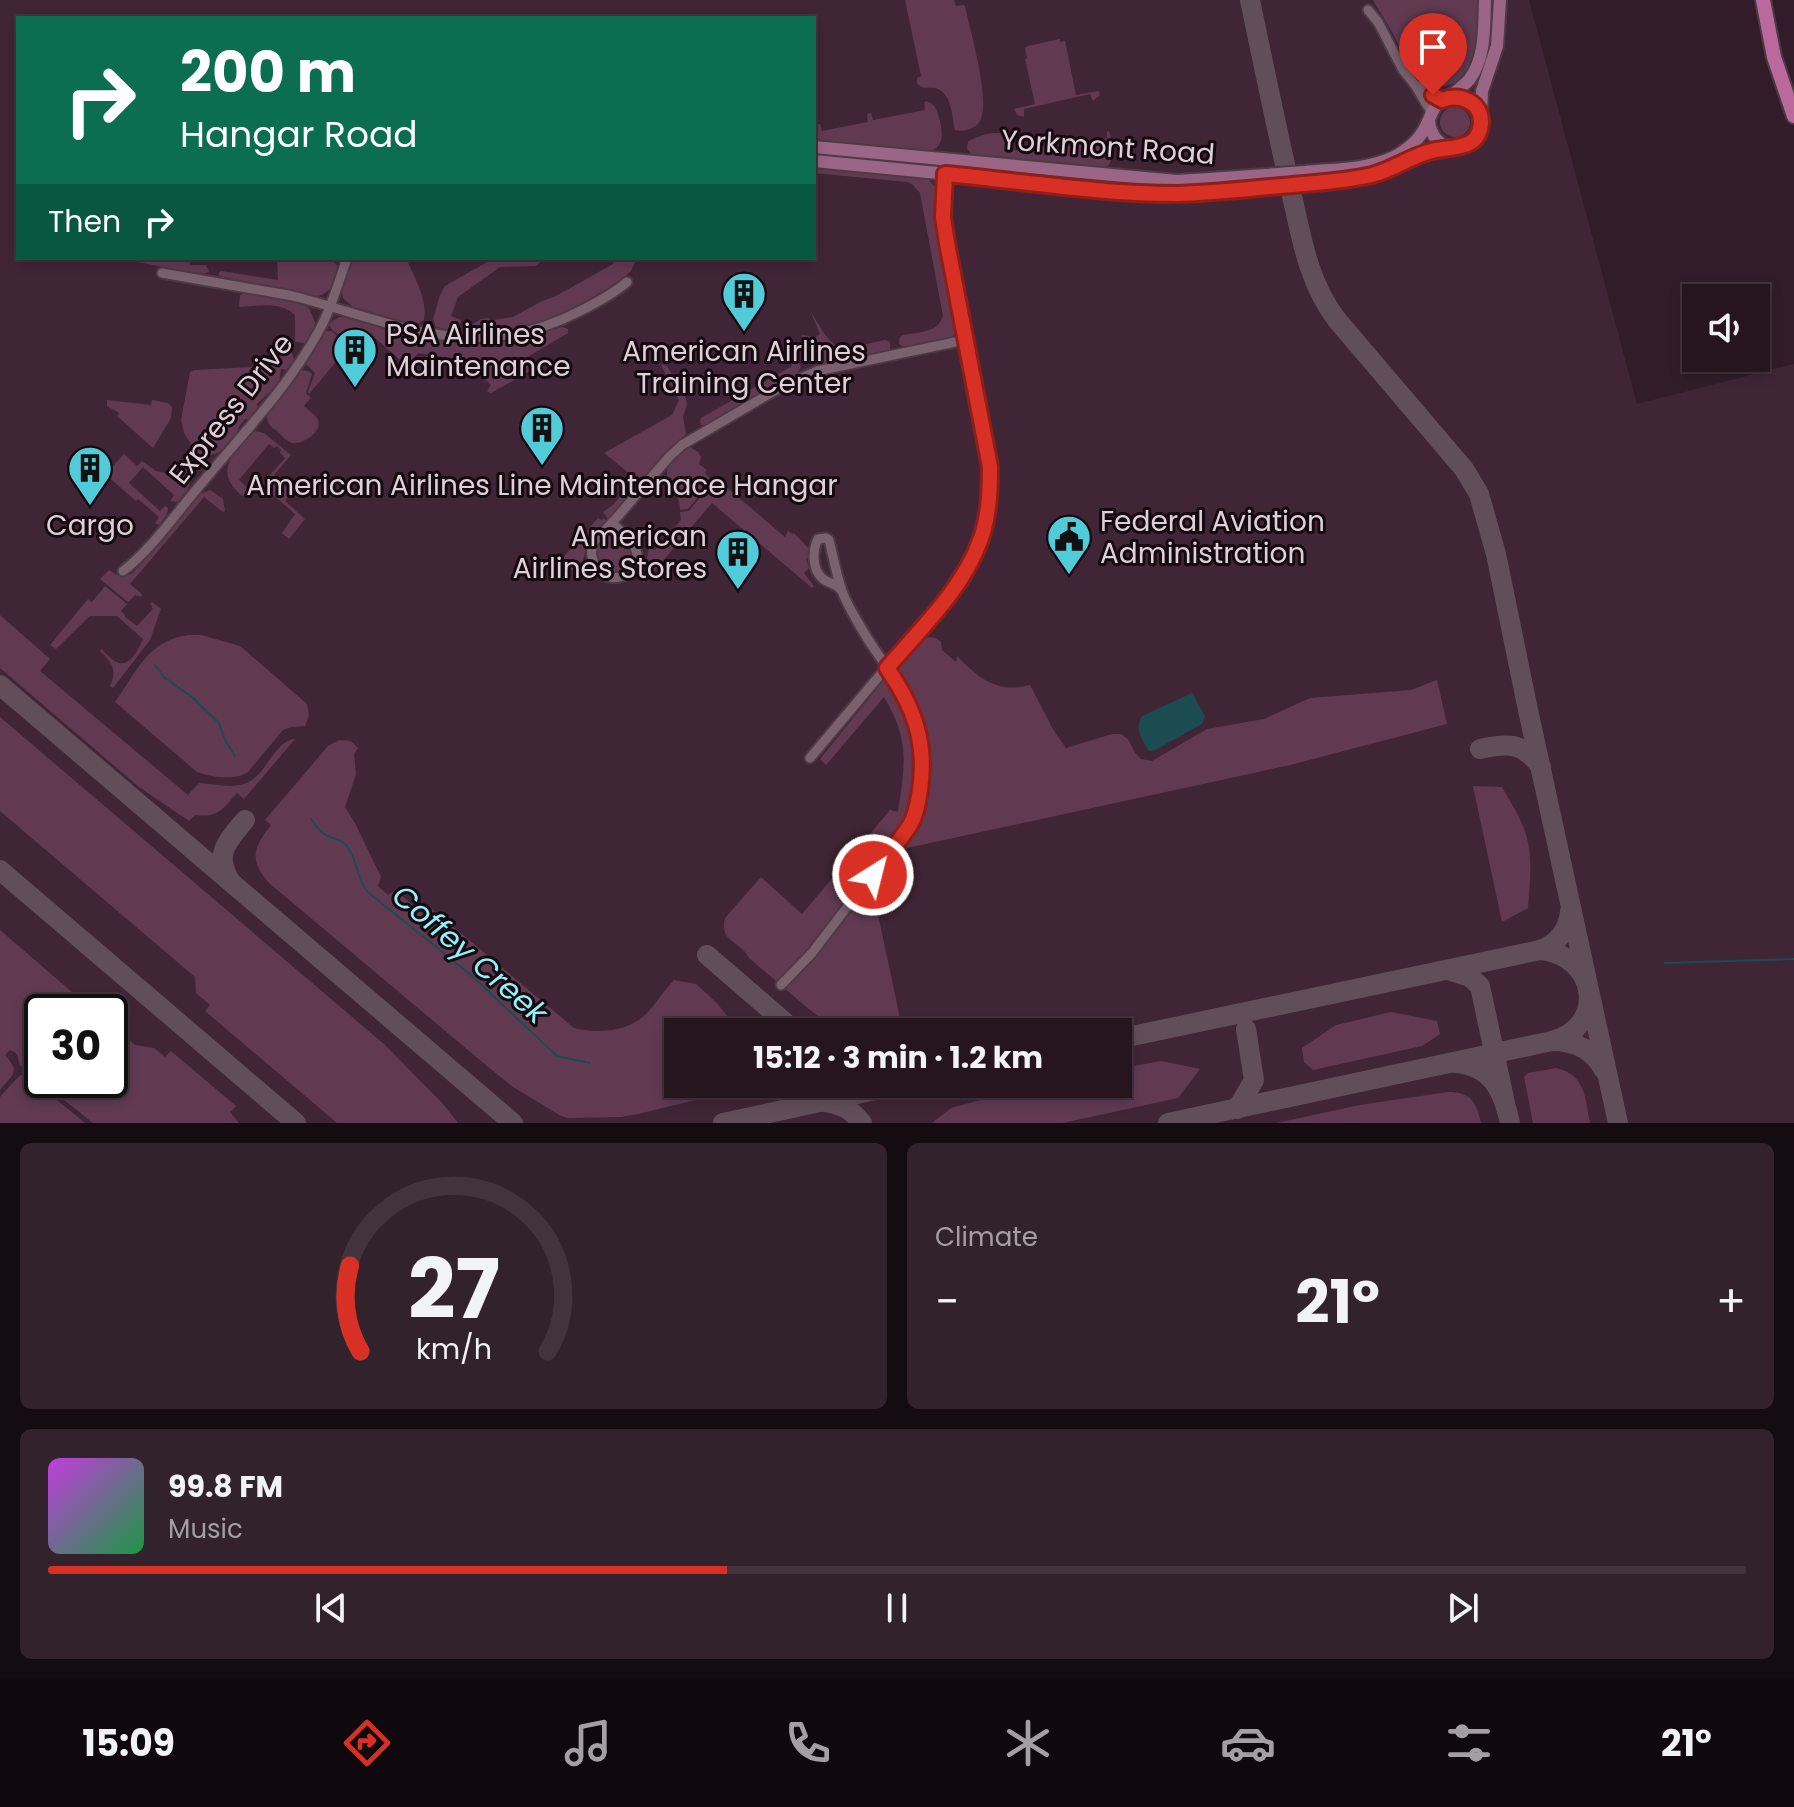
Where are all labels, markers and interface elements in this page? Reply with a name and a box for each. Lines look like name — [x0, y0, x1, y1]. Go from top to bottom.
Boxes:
pin — [1399, 13, 1467, 95]
icon: arrive — [1411, 25, 1455, 69]
text: 200 m — [180, 33, 356, 112]
icon: right — [48, 48, 152, 152]
text: Hangar Road — [180, 109, 418, 160]
street label: Yorkmont Road — [1000, 120, 1216, 174]
text: Then — [48, 200, 121, 243]
icon: right — [137, 200, 181, 244]
building icon: American Airlines Training Center — [720, 270, 768, 333]
map controls — [1682, 284, 1770, 372]
button: sound — [1682, 284, 1770, 372]
place label: PSA Airlines Maintenance — [386, 315, 571, 386]
street label: Express Drive — [160, 326, 302, 492]
building icon: PSA Airlines Maintenance — [331, 326, 379, 389]
place label: American Airlines Training Center — [622, 332, 866, 403]
building icon: American Airlines Line Maintenace Hangar — [518, 404, 566, 467]
building icon: Cargo — [66, 444, 114, 507]
place label: American Airlines Line Maintenace Hangar — [246, 466, 838, 505]
place label: Federal Aviation Administration — [1100, 502, 1325, 573]
place label: Cargo — [46, 506, 134, 545]
public building icon: Federal Aviation Administration — [1045, 513, 1093, 576]
place label: American Airlines Stores — [513, 517, 707, 588]
building icon: American Airlines Stores — [714, 528, 762, 591]
position arrow — [831, 833, 915, 917]
water label: Coffey Creek — [383, 874, 558, 1035]
speed limit sign: 30 — [24, 994, 128, 1098]
text: 15:12 · 3 min · 1.2 km — [753, 1036, 1043, 1079]
text: Climate — [935, 1219, 1038, 1255]
text: 27 — [407, 1231, 500, 1347]
text: 21° — [1295, 1260, 1380, 1344]
text: − — [935, 1271, 959, 1332]
text: + — [1716, 1271, 1746, 1332]
text: km/h — [415, 1329, 492, 1369]
text: 99.8 FM — [168, 1465, 283, 1508]
text: Music — [168, 1511, 243, 1547]
icon: previous — [309, 1586, 353, 1630]
icon: pause — [875, 1586, 919, 1630]
icon: next — [1441, 1586, 1485, 1630]
icon: directions — [339, 1715, 395, 1771]
icon: music — [560, 1715, 616, 1771]
icon: phone — [780, 1715, 836, 1771]
icon: climate — [1000, 1715, 1056, 1771]
icon: car — [1220, 1715, 1276, 1771]
icon: filters — [1441, 1715, 1497, 1771]
text: 15:09 — [82, 1718, 175, 1769]
text: 21° — [1661, 1718, 1712, 1769]

